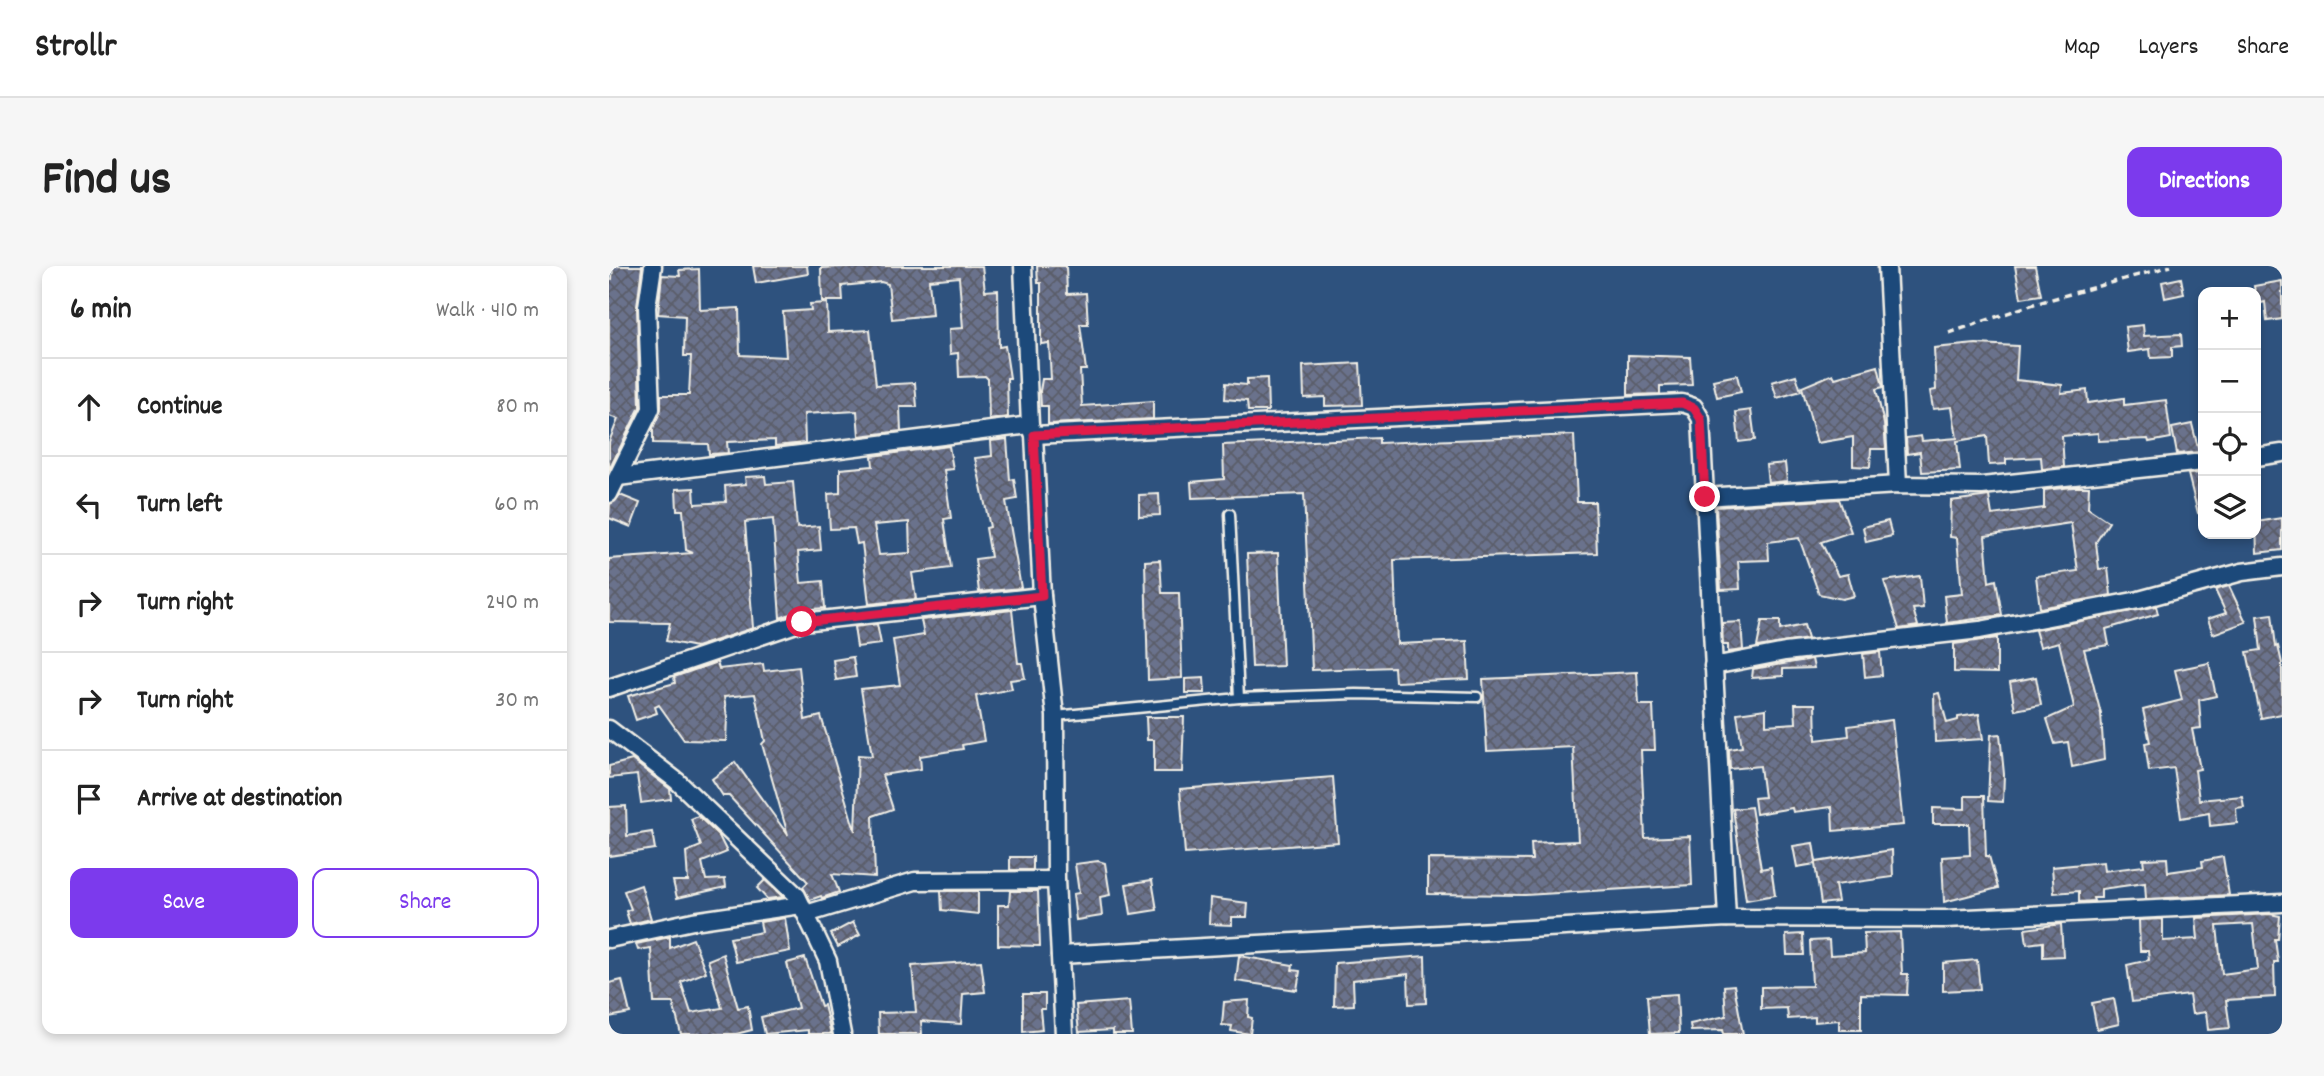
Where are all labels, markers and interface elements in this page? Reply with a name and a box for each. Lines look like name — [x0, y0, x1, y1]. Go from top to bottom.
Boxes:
text: Strollr — [35, 25, 117, 72]
text: Map — [2064, 31, 2100, 65]
text: Layers — [2138, 31, 2199, 65]
text: Share — [2237, 31, 2289, 65]
text: Find us — [42, 147, 171, 217]
button: Directions — [2127, 147, 2282, 217]
map controls — [2198, 287, 2261, 539]
button: + — [2198, 287, 2261, 350]
text: 6 min — [70, 290, 132, 333]
text: Walk · 410 m — [436, 295, 539, 328]
button: − — [2198, 350, 2261, 413]
icon: ahead — [70, 388, 108, 426]
text: Continue — [137, 389, 222, 426]
text: 80 m — [496, 391, 539, 424]
button: locate — [2198, 413, 2261, 476]
button: layers — [2198, 476, 2261, 539]
route end — [1689, 481, 1720, 512]
icon: left — [70, 486, 108, 524]
text: Turn left — [137, 487, 223, 524]
text: 60 m — [494, 489, 539, 522]
icon: right — [70, 584, 108, 622]
text: Turn right — [137, 585, 234, 622]
text: 240 m — [486, 587, 539, 620]
route start — [786, 606, 817, 637]
icon: right — [70, 682, 108, 720]
text: Turn right — [137, 683, 234, 720]
text: 30 m — [495, 685, 539, 718]
icon: arrive — [70, 780, 108, 818]
text: Arrive at destination — [137, 781, 342, 818]
button: Save — [70, 868, 298, 938]
button: Share — [312, 868, 539, 938]

